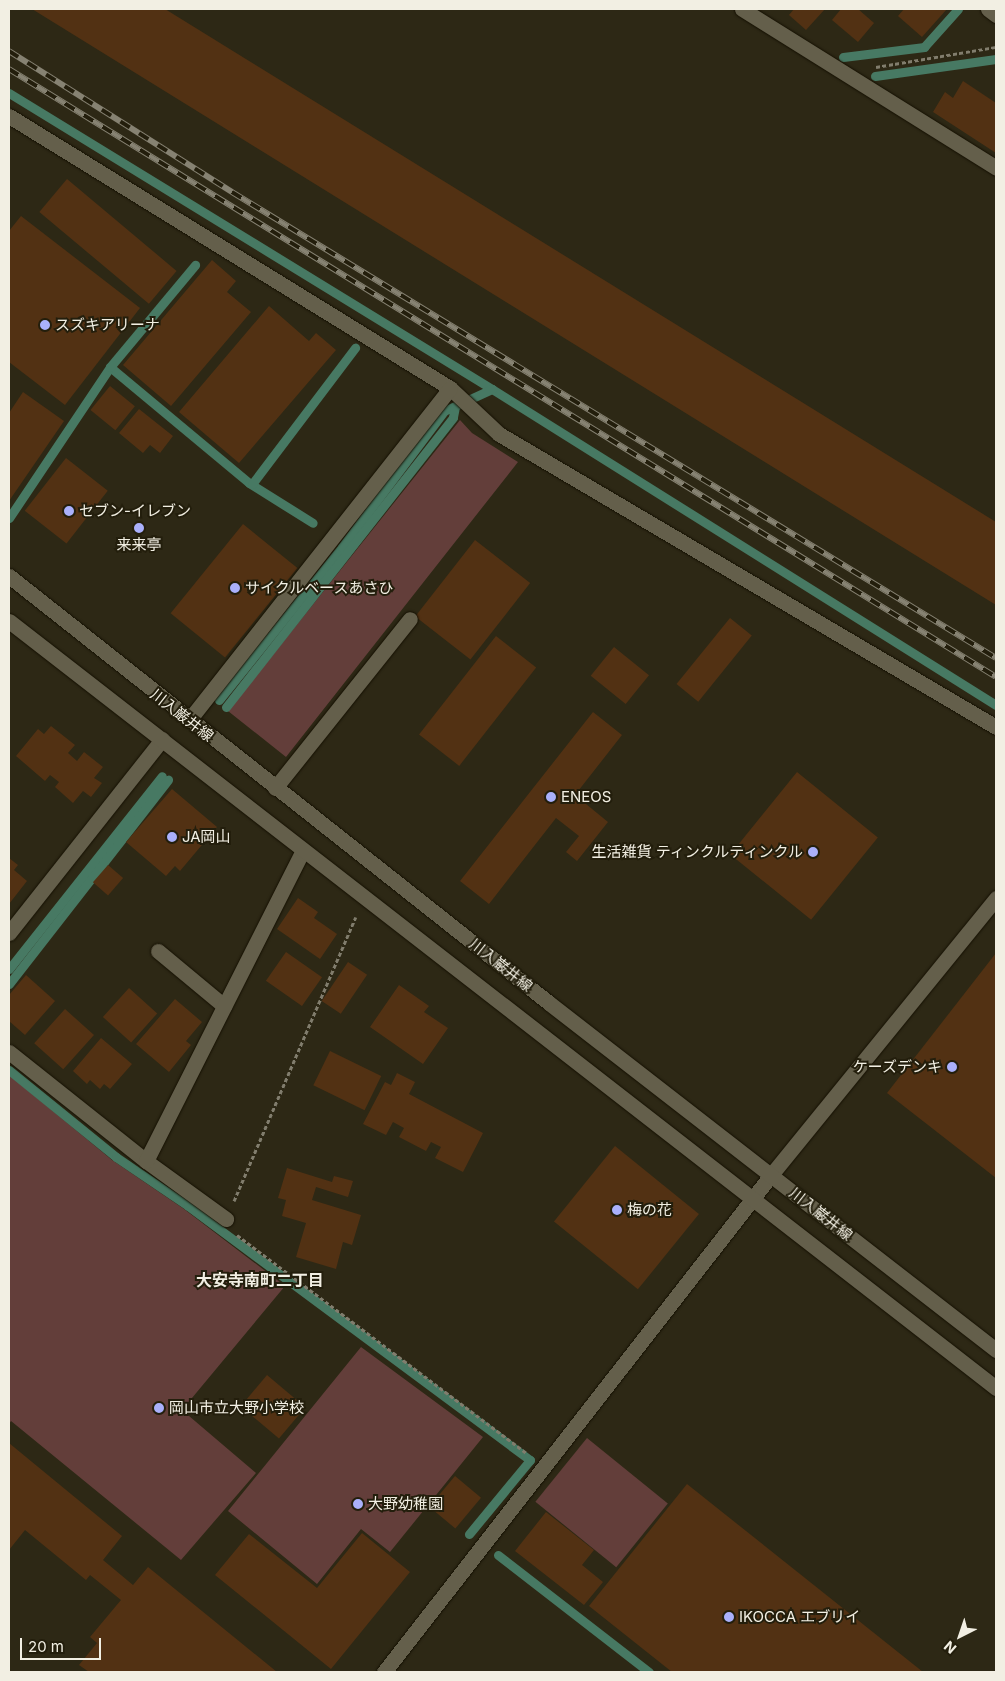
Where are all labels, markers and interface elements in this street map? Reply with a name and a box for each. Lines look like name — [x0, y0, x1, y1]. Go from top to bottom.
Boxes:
place label: スズキアリーナ — [55, 316, 160, 334]
marker: スズキアリーナ — [39, 319, 51, 331]
place label: セブン-イレブン — [79, 502, 191, 520]
marker: セブン-イレブン — [63, 505, 75, 517]
marker: 来来亭 — [133, 522, 145, 534]
place label: 来来亭 — [117, 536, 161, 554]
place label: サイクルベースあさひ — [245, 579, 395, 597]
marker: サイクルベースあさひ — [229, 582, 241, 594]
street label: 川入巌井線 — [147, 685, 217, 745]
place label: ENEOS — [561, 788, 611, 806]
marker: ENEOS — [545, 791, 557, 803]
place label: JA岡山 — [182, 828, 231, 846]
marker: JA岡山 — [166, 831, 178, 843]
place label: 生活雑貨 ティンクルティンクル — [589, 843, 803, 861]
marker: 生活雑貨 ティンクルティンクル — [807, 846, 819, 858]
street label: 川入巌井線 — [466, 935, 536, 995]
place label: ケーズデンキ — [852, 1058, 942, 1076]
marker: ケーズデンキ — [946, 1061, 958, 1073]
street label: 川入巌井線 — [786, 1184, 856, 1244]
place label: 梅の花 — [627, 1201, 672, 1219]
marker: 梅の花 — [611, 1204, 623, 1216]
district label: 大安寺南町二丁目 — [196, 1270, 324, 1290]
place label: 岡山市立大野小学校 — [169, 1399, 304, 1417]
marker: 岡山市立大野小学校 — [153, 1402, 165, 1414]
place label: 大野幼稚園 — [368, 1495, 443, 1513]
marker: 大野幼稚園 — [352, 1498, 364, 1510]
place label: IKOCCA エブリイ — [739, 1608, 860, 1626]
marker: IKOCCA エブリイ — [723, 1611, 735, 1623]
north arrow — [935, 1611, 985, 1661]
scale bar — [22, 1628, 104, 1660]
text: 20 m — [28, 1637, 64, 1656]
text: N — [940, 1638, 959, 1658]

